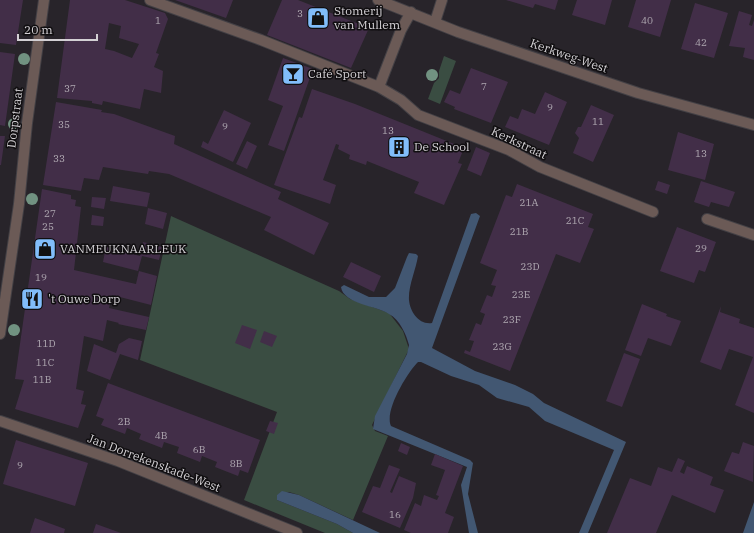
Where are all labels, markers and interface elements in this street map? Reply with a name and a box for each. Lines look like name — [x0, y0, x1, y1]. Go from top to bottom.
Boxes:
place label: Stomerij van Mullem — [334, 3, 401, 32]
shop icon: Stomerij van Mullem — [305, 5, 331, 31]
house number: 3 — [297, 7, 303, 20]
house number: 1 — [155, 14, 161, 27]
house number: 40 — [641, 14, 653, 27]
scale bar — [18, 16, 97, 42]
text: 20 m — [24, 22, 53, 37]
street label: Kerkweg-West — [528, 35, 610, 76]
house number: 42 — [695, 36, 707, 49]
bar icon: Café Sport — [280, 61, 306, 87]
place label: Café Sport — [308, 66, 366, 81]
house number: 7 — [481, 80, 487, 93]
house number: 37 — [64, 82, 76, 95]
street label: Dorpstraat — [3, 87, 26, 149]
house number: 9 — [547, 101, 553, 114]
house number: 11 — [592, 115, 604, 128]
house number: 35 — [58, 118, 70, 131]
house number: 9 — [222, 120, 228, 133]
street label: Kerkstraat — [489, 123, 549, 162]
house number: 13 — [382, 124, 394, 137]
building icon: De School — [386, 134, 412, 160]
place label: De School — [414, 139, 470, 154]
house number: 13 — [695, 147, 707, 160]
house number: 33 — [53, 152, 65, 165]
house number: 21A — [520, 196, 539, 209]
house number: 27 — [44, 207, 56, 220]
house number: 21C — [566, 214, 584, 227]
house number: 25 — [42, 220, 54, 233]
house number: 21B — [510, 225, 529, 238]
shop icon: VANMEUKNAARLEUK — [32, 236, 58, 262]
place label: VANMEUKNAARLEUK — [60, 241, 187, 256]
house number: 29 — [695, 242, 707, 255]
house number: 23D — [520, 260, 540, 273]
house number: 19 — [35, 271, 47, 284]
restaurant icon: 't Ouwe Dorp — [19, 286, 45, 312]
house number: 23E — [512, 288, 530, 301]
place label: 't Ouwe Dorp — [48, 291, 120, 306]
house number: 23F — [503, 313, 521, 326]
house number: 11D — [36, 337, 56, 350]
house number: 23G — [492, 340, 512, 353]
house number: 11C — [36, 356, 54, 369]
house number: 11B — [33, 373, 52, 386]
house number: 2B — [118, 415, 131, 428]
house number: 4B — [155, 429, 168, 442]
street label: Jan Dorrekenskade-West — [86, 430, 223, 495]
house number: 6B — [193, 443, 206, 456]
house number: 8B — [230, 457, 243, 470]
house number: 9 — [17, 459, 23, 472]
house number: 16 — [389, 508, 401, 521]

